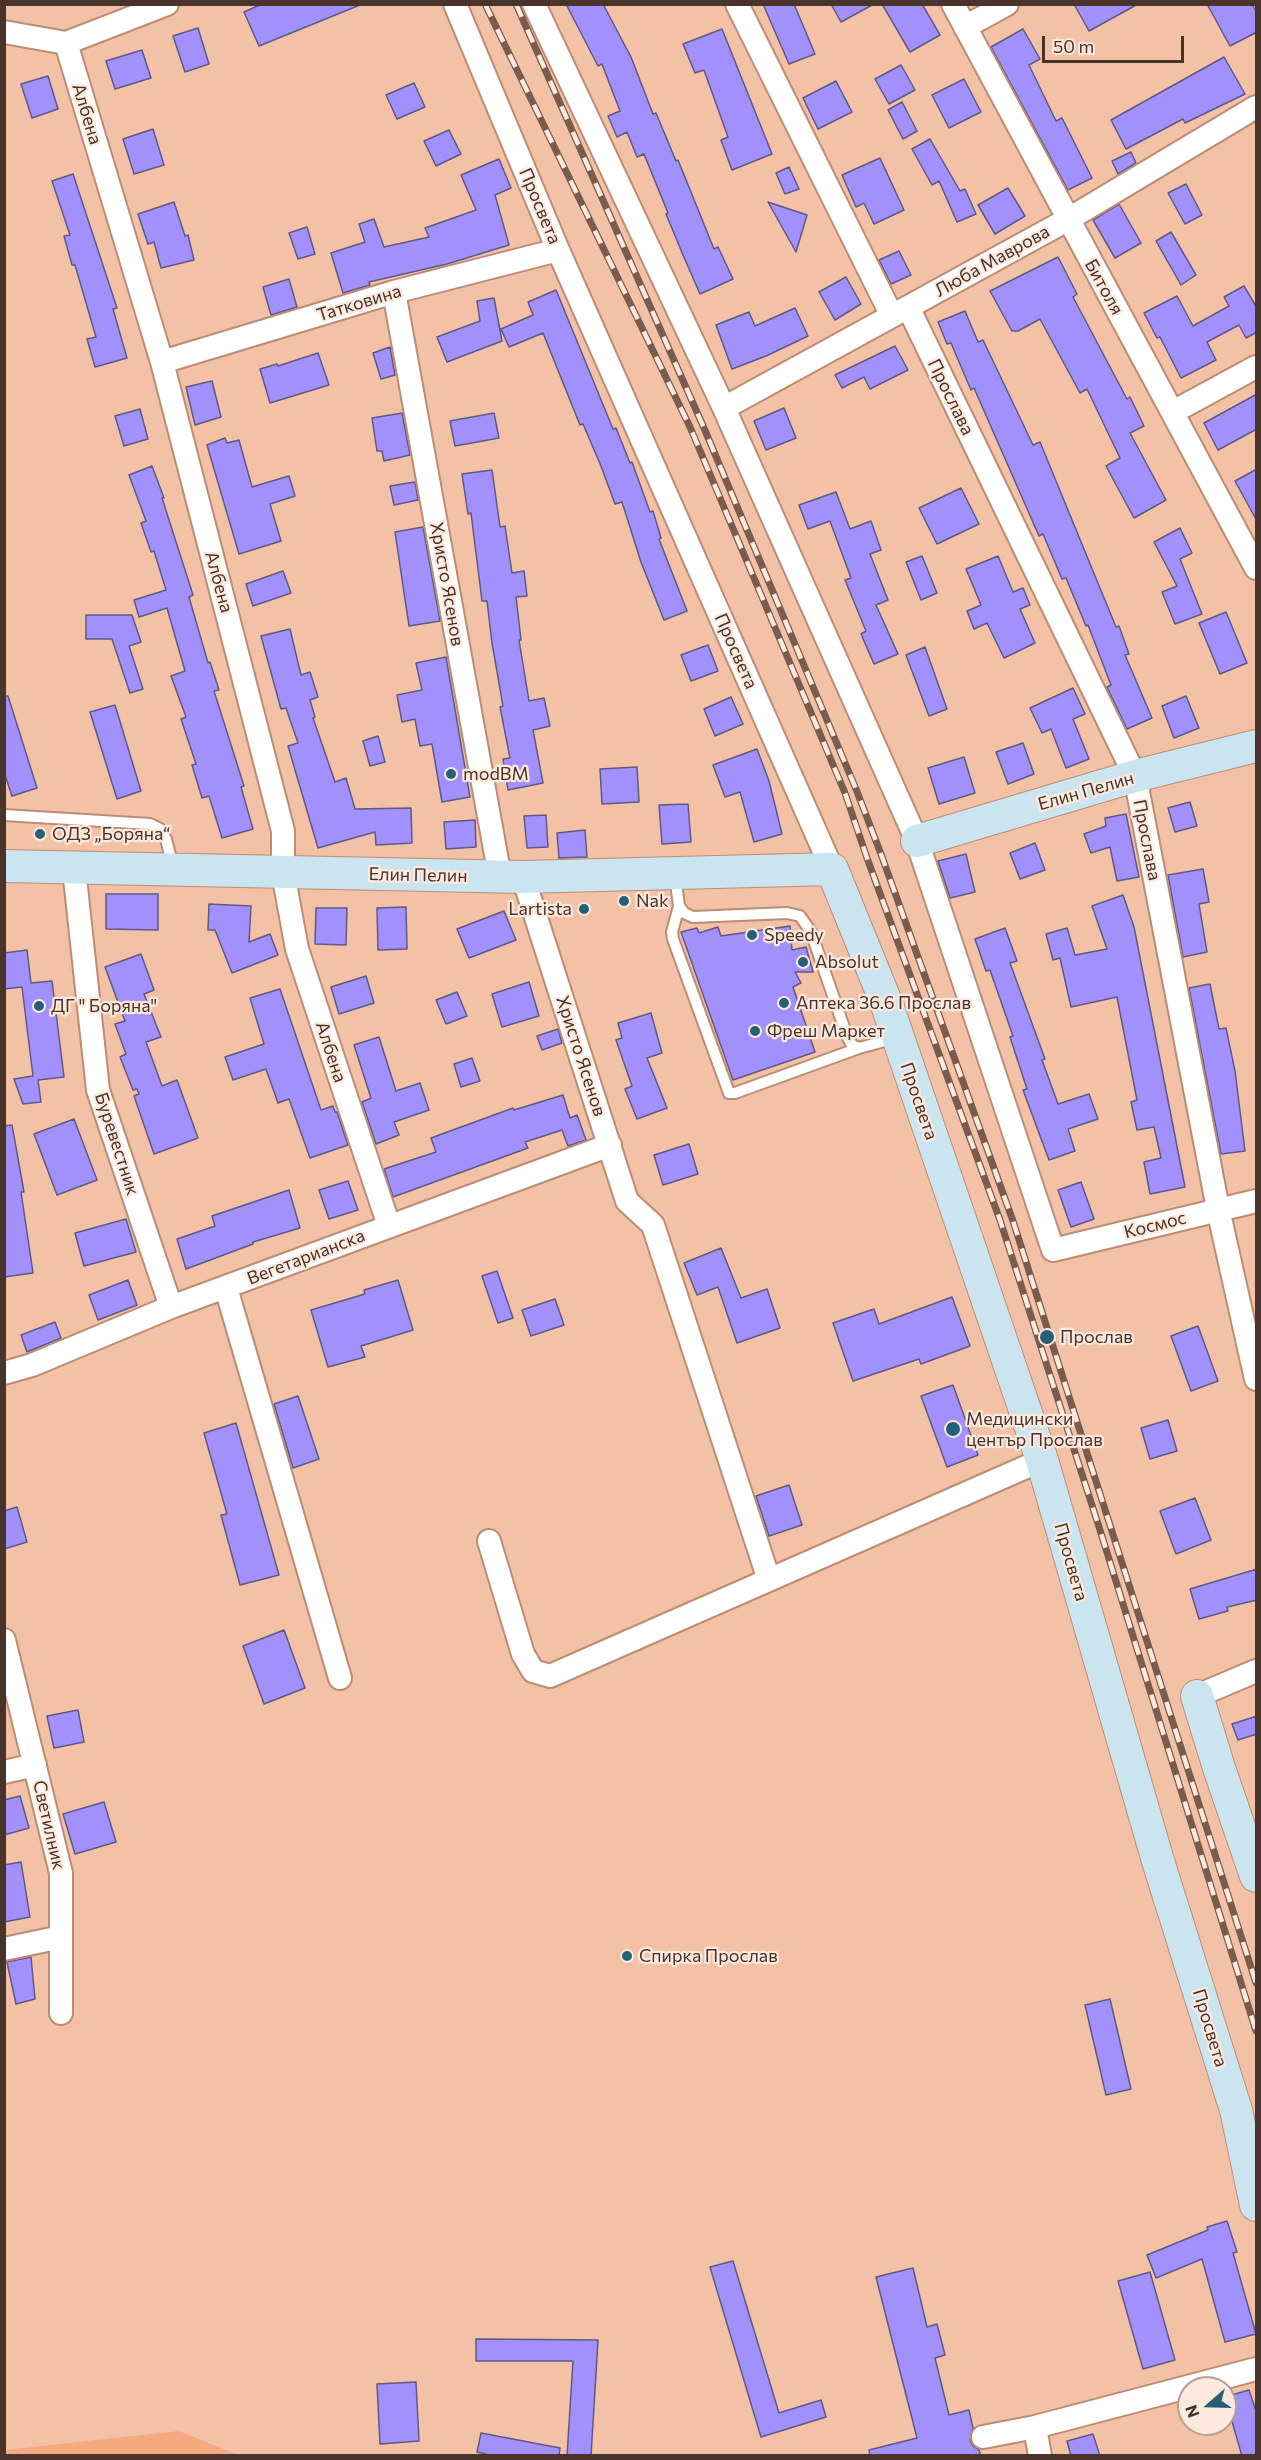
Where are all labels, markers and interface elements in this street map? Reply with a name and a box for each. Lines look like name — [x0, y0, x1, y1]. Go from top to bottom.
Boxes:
scale bar — [1045, 24, 1188, 62]
text: 50 m — [1053, 35, 1094, 57]
street label: Албена — [67, 81, 107, 147]
street label: Просвета — [514, 165, 566, 247]
street label: Люба Маврова — [931, 221, 1053, 301]
street label: Битоля — [1080, 255, 1128, 319]
street label: Татковина — [314, 280, 404, 326]
street label: Прослава — [923, 355, 979, 439]
street label: Христо Ясенов — [425, 520, 469, 648]
street label: Албена — [200, 549, 238, 615]
street label: Просвета — [710, 610, 762, 692]
place label: modBM — [463, 763, 529, 785]
marker: modBM — [444, 767, 458, 781]
street label: Елин Пелин — [1035, 767, 1137, 815]
street label: Прослава — [1129, 798, 1165, 882]
place label: ОДЗ „Боряна“ — [52, 823, 170, 845]
marker: ОДЗ „Боряна“ — [33, 827, 47, 841]
street label: Елин Пелин — [368, 863, 468, 887]
place label: Nak — [636, 890, 669, 912]
marker: Nak — [617, 894, 631, 908]
place label: Lartista — [508, 898, 572, 920]
marker: Lartista — [577, 902, 591, 916]
place label: Speedy — [764, 924, 824, 946]
marker: Speedy — [745, 928, 759, 942]
place label: Absolut — [815, 951, 879, 973]
marker: Absolut — [796, 955, 810, 969]
place label: Аптека 36.6 Прослав — [796, 992, 971, 1014]
street label: Христо Ясенов — [551, 993, 611, 1119]
place label: ДГ " Боряна" — [51, 995, 157, 1017]
marker: Аптека 36.6 Прослав — [777, 996, 791, 1010]
marker: ДГ " Боряна" — [32, 999, 46, 1013]
street label: Албена — [311, 1019, 351, 1085]
place label: Фреш Маркет — [767, 1020, 885, 1042]
marker: Фреш Маркет — [748, 1024, 762, 1038]
street label: Просвета — [896, 1059, 942, 1143]
street label: Буревестник — [90, 1090, 144, 1198]
street label: Космос — [1122, 1207, 1188, 1243]
street label: Вегетарианска — [244, 1225, 368, 1289]
place label: Прослав — [1060, 1326, 1133, 1348]
marker: Прослав — [1038, 1328, 1056, 1346]
place label: Медицински център Прослав — [966, 1408, 1103, 1450]
marker: Медицински център Прослав — [944, 1420, 962, 1438]
street label: Просвета — [1050, 1520, 1092, 1604]
street label: Светилник — [28, 1778, 70, 1872]
place label: Спирка Прослав — [639, 1945, 778, 1967]
marker: Спирка Прослав — [620, 1949, 634, 1963]
street label: Просвета — [1188, 1986, 1232, 2070]
north arrow — [1177, 2376, 1237, 2436]
text: N — [1181, 2403, 1202, 2421]

